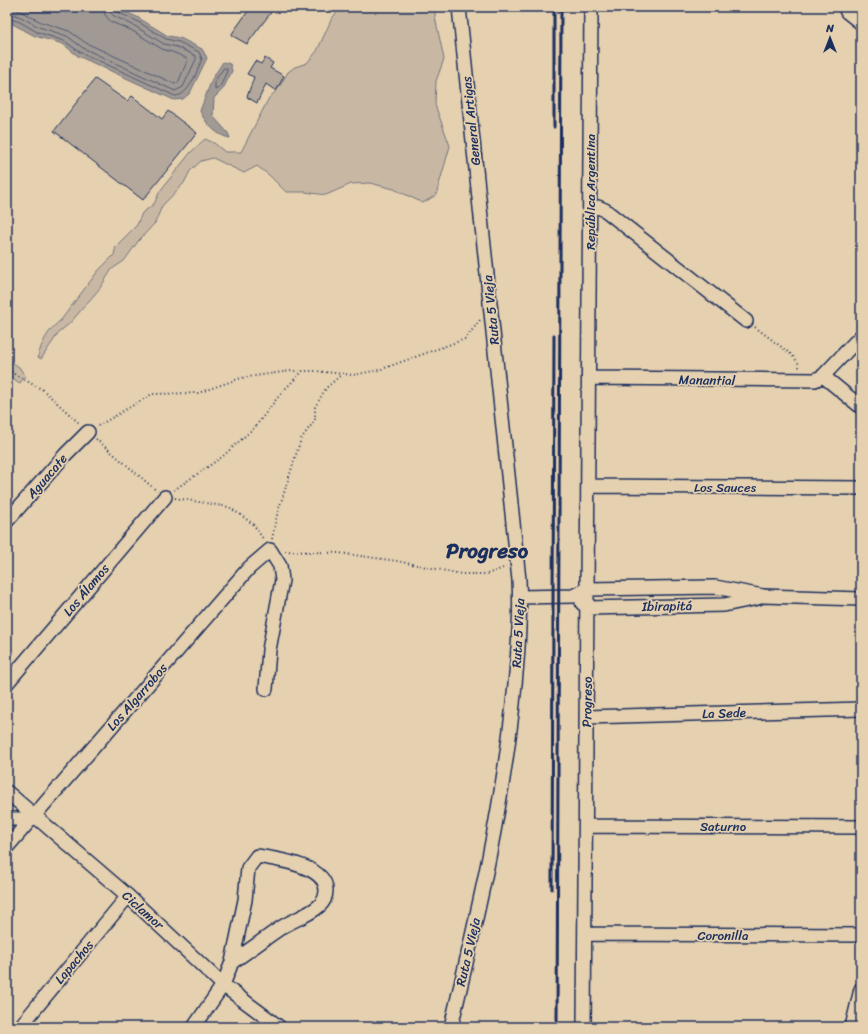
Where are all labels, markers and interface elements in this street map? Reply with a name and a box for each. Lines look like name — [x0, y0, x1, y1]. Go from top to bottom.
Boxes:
north arrow — [810, 18, 850, 58]
text: N — [825, 19, 834, 38]
street label: General Artigas — [455, 74, 487, 167]
street label: República Argentina — [579, 134, 602, 250]
street label: Ruta 5 Vieja — [476, 274, 506, 346]
street label: Manantial — [678, 368, 736, 392]
street label: Aguacate — [20, 448, 73, 504]
street label: Los Sauces — [694, 476, 757, 499]
district label: Progreso — [446, 532, 529, 570]
street label: Los Álamos — [57, 558, 116, 622]
street label: Ibirapitá — [641, 594, 693, 618]
street label: Ruta 5 Vieja — [505, 597, 531, 668]
street label: Los Algarrobos — [101, 657, 174, 736]
street label: Progreso — [575, 676, 599, 728]
street label: La Sede — [702, 701, 746, 725]
street label: Saturno — [700, 815, 747, 838]
street label: Ciclamor — [117, 885, 170, 936]
street label: Ruta 5 Vieja — [449, 915, 487, 989]
street label: Coronilla — [697, 924, 749, 947]
street label: Lapachos — [49, 934, 100, 989]

